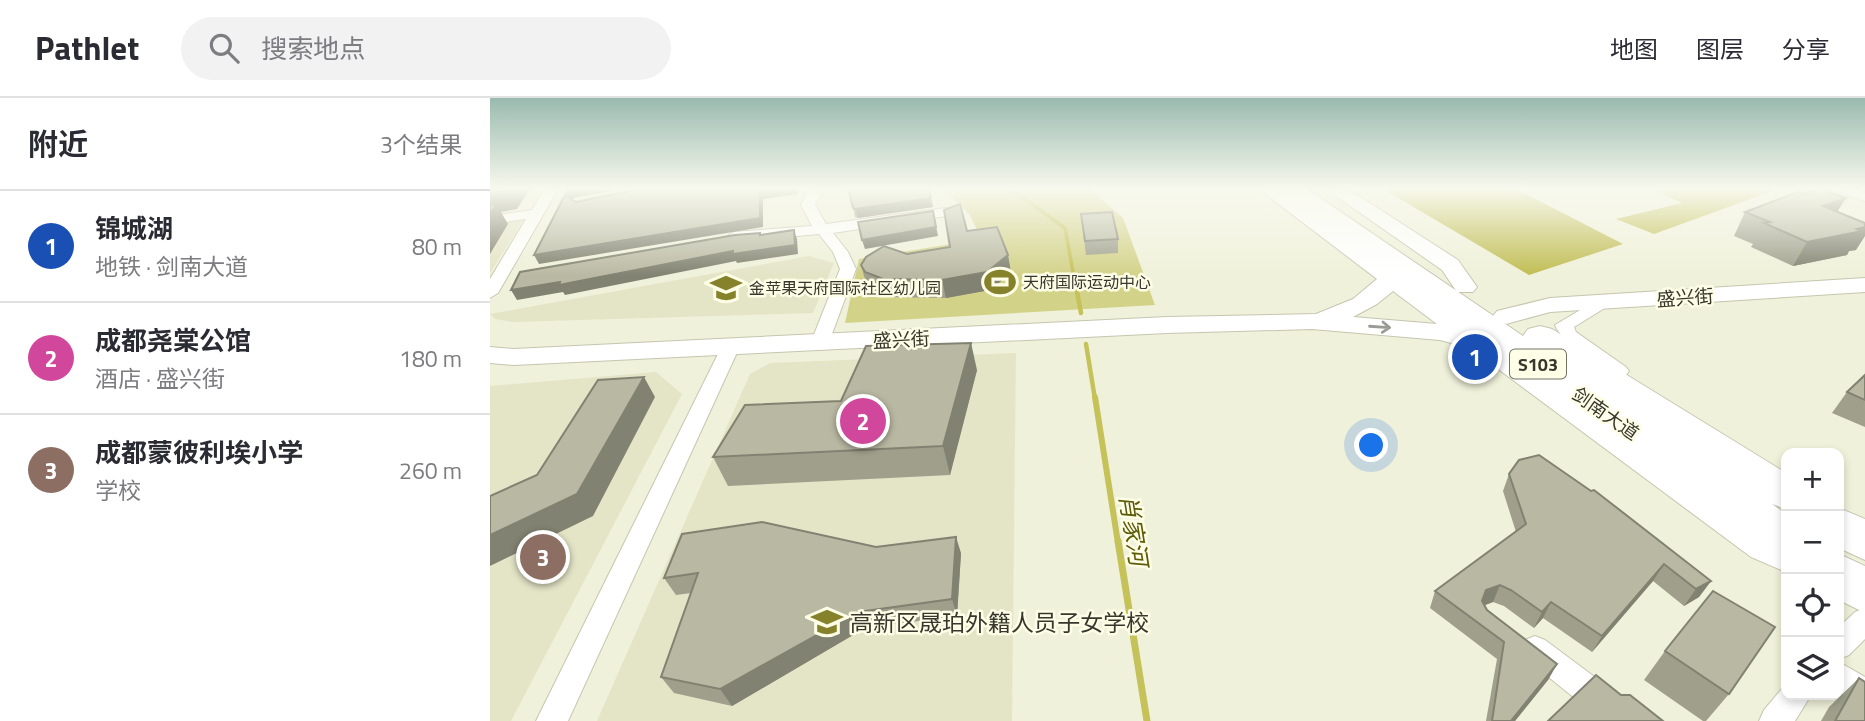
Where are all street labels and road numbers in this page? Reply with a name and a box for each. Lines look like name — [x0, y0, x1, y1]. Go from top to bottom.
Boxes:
street label: 盛兴街 — [1656, 281, 1714, 313]
street label: 盛兴街 — [872, 323, 930, 355]
road number: S103 — [1510, 350, 1566, 378]
street label: 剑南大道 — [1567, 379, 1645, 447]

